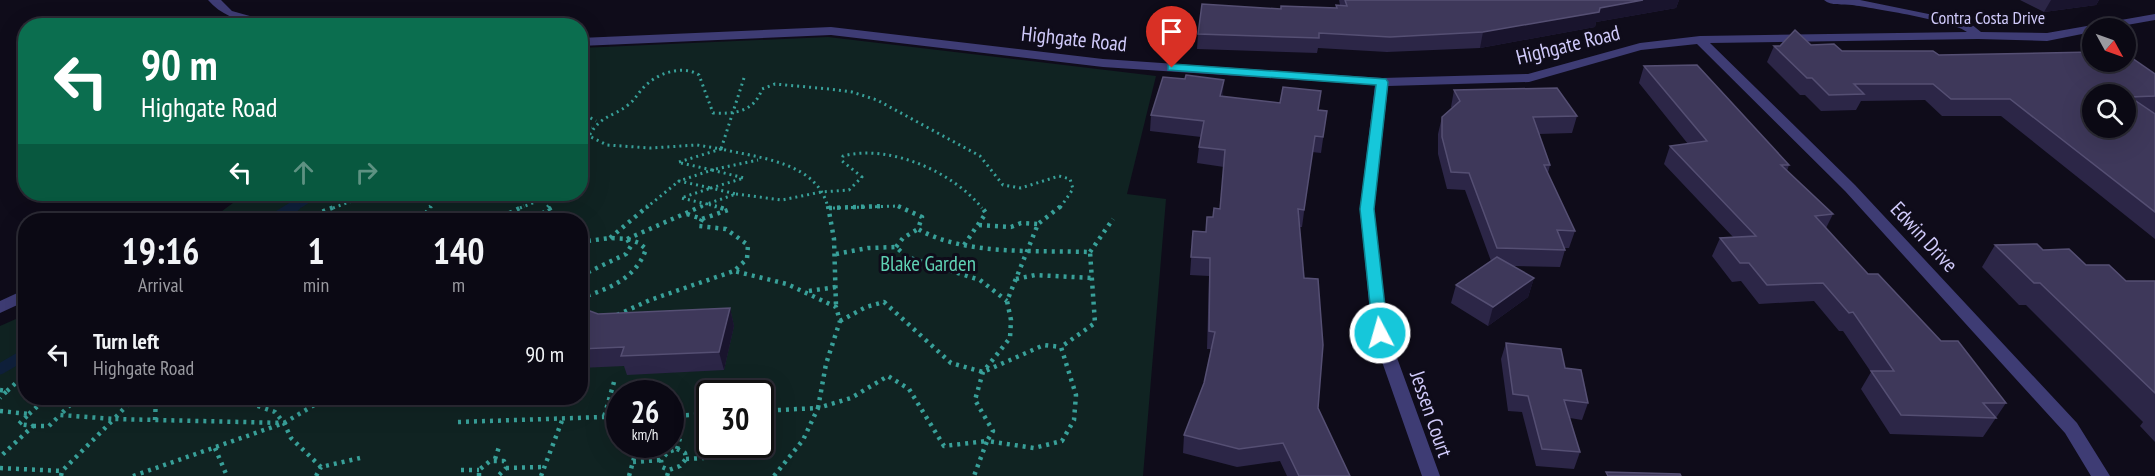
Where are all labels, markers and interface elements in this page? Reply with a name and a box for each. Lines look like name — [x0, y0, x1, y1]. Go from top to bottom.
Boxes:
pin — [1146, 6, 1197, 68]
street label: Contra Costa Drive — [1931, 6, 2045, 29]
icon: arrive — [1155, 15, 1188, 48]
north arrow — [2082, 18, 2136, 72]
map controls — [2082, 18, 2136, 138]
street label: Highgate Road — [1513, 19, 1623, 70]
street label: Highgate Road — [1020, 20, 1128, 57]
text: 90 m — [141, 37, 218, 92]
icon: left — [42, 42, 120, 120]
button: search — [2082, 84, 2136, 138]
text: Highgate Road — [141, 90, 278, 124]
icon: left — [224, 156, 257, 189]
icon: ahead — [287, 156, 320, 189]
icon: right — [350, 156, 383, 189]
street label: Edwin Drive — [1885, 196, 1964, 278]
text: 19:16 — [122, 227, 199, 274]
text: 1 — [307, 227, 325, 274]
text: 140 — [433, 227, 484, 274]
park label: Blake Garden — [880, 250, 976, 277]
text: Arrival — [138, 272, 183, 298]
text: min — [303, 272, 329, 298]
text: m — [452, 272, 465, 298]
position arrow — [1348, 301, 1412, 365]
text: Turn left — [93, 327, 159, 355]
icon: left — [42, 338, 75, 371]
text: 90 m — [525, 340, 564, 368]
text: Highgate Road — [93, 355, 194, 381]
street label: Jessen Court — [1404, 366, 1459, 461]
speed limit sign: 30 — [696, 380, 774, 458]
text: 26 — [631, 392, 659, 431]
text: km/h — [632, 425, 658, 444]

